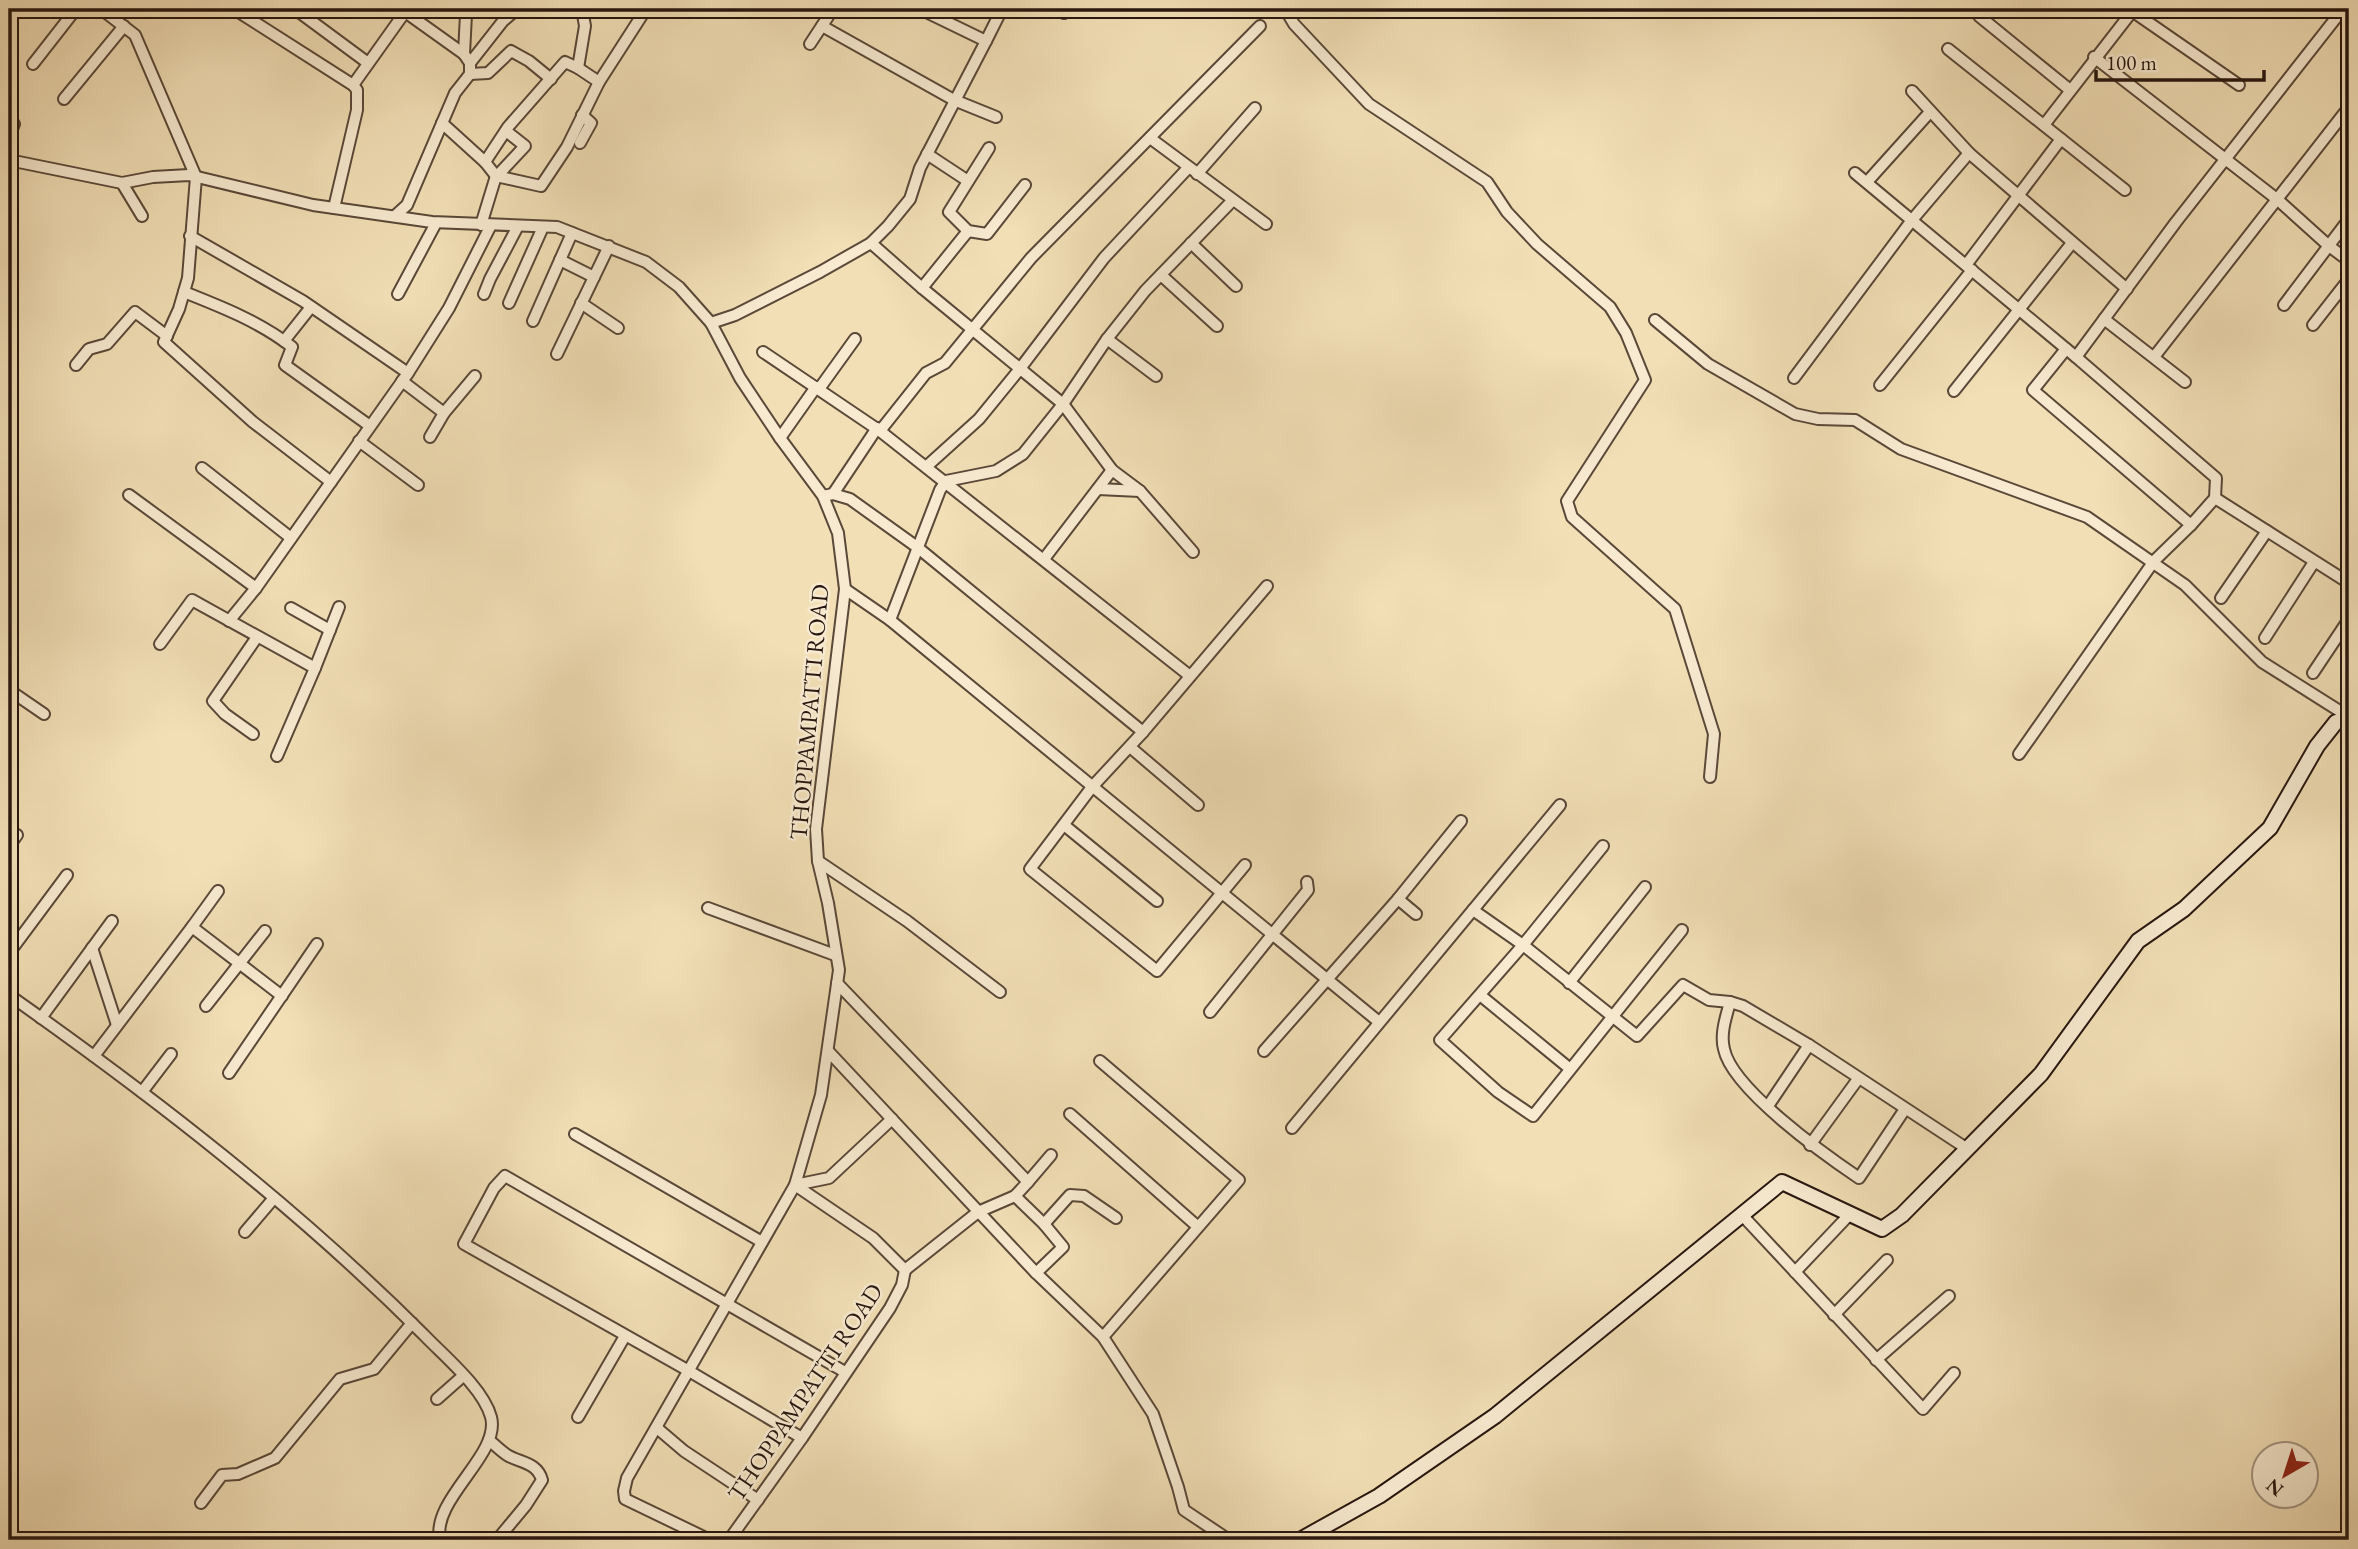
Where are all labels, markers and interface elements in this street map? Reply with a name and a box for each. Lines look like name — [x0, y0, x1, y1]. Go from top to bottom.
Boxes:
scale bar — [2096, 38, 2264, 82]
text: 100 m — [2106, 49, 2157, 76]
street label: THOPPAMPATTI ROAD — [782, 583, 836, 841]
street label: THOPPAMPATTI ROAD — [720, 1277, 890, 1507]
north arrow — [2250, 1440, 2320, 1510]
text: N — [2260, 1473, 2288, 1502]

